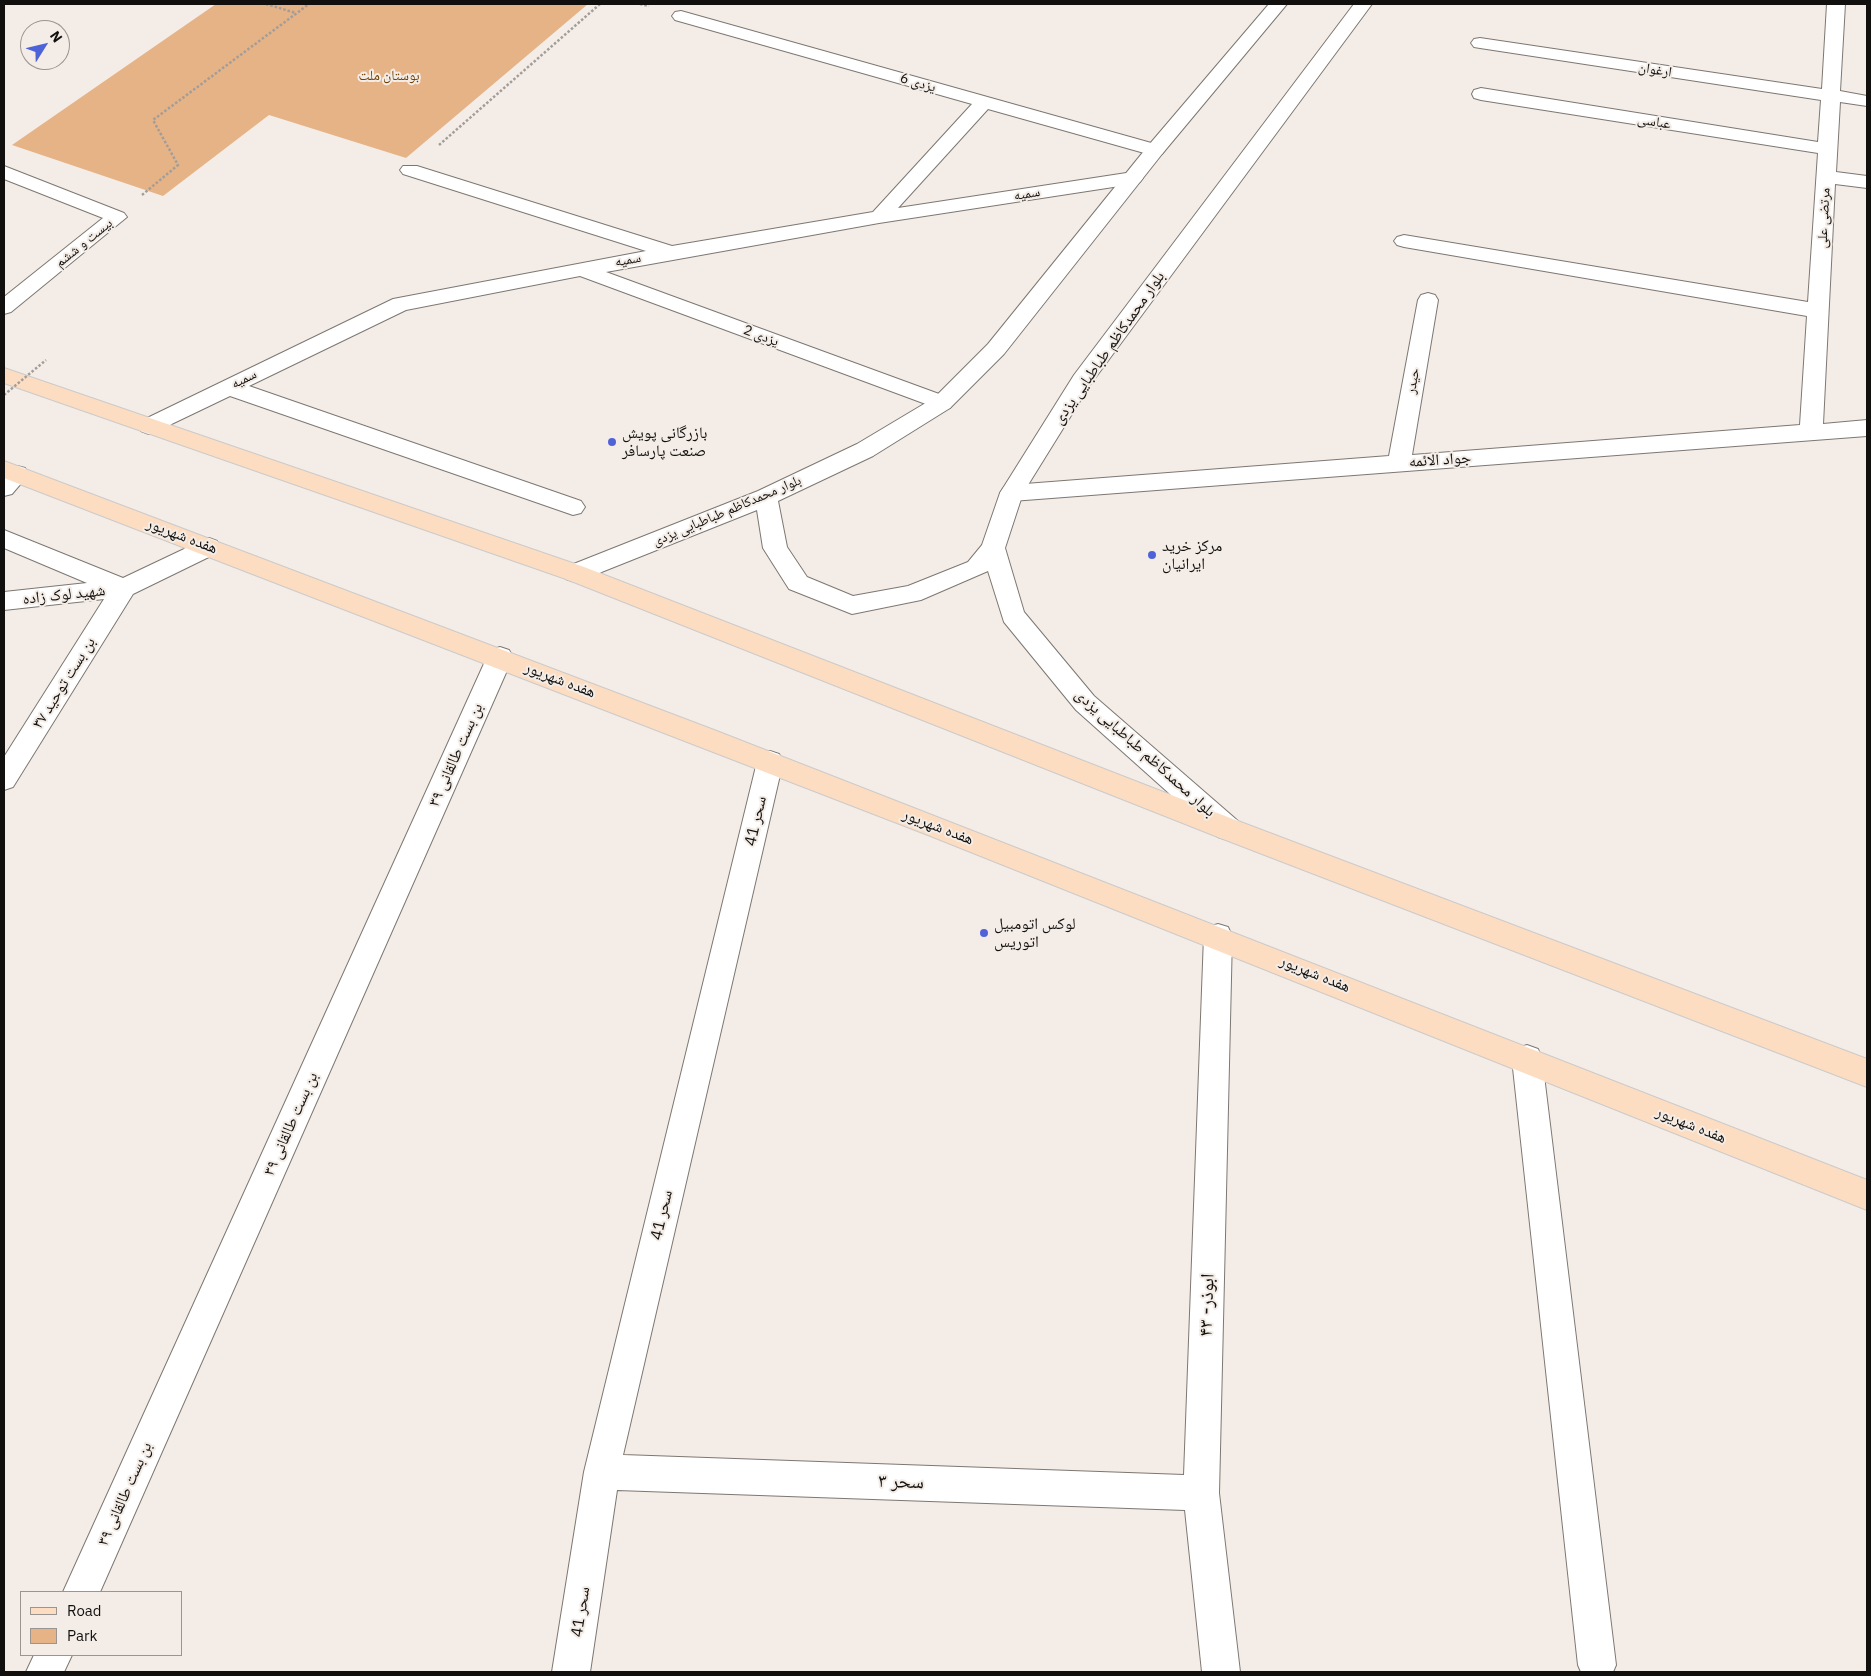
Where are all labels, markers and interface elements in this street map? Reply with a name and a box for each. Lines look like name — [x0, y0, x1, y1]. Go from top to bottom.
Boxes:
north arrow — [20, 20, 70, 70]
text: N — [46, 27, 67, 46]
street label: ارغوان — [1637, 59, 1673, 81]
park label: بوستان ملت — [359, 68, 419, 84]
street label: یزدی 6 — [898, 70, 938, 96]
street label: عباسی — [1636, 111, 1672, 133]
street label: سمیه — [1013, 184, 1041, 204]
street label: مرتضی علی — [1814, 187, 1834, 249]
street label: بیست و ششم — [52, 215, 116, 271]
street label: سمیه — [614, 249, 642, 271]
street label: بلوار محمدکاظم طباطبایی یزدی — [1049, 268, 1169, 428]
street label: یزدی 2 — [741, 322, 781, 350]
street label: سمیه — [228, 366, 260, 392]
street label: حیدر — [1402, 367, 1424, 395]
place label: بازرگانی پویش صنعت پارسافر — [622, 423, 707, 461]
marker: بازرگانی پویش صنعت پارسافر — [606, 436, 618, 448]
street label: جواد الائمه — [1408, 448, 1472, 472]
street label: بلوار محمدکاظم طباطبایی یزدی — [650, 472, 804, 550]
street label: هفده شهریور — [144, 514, 220, 558]
place label: مرکز خرید ایرانیان — [1162, 536, 1222, 574]
marker: مرکز خرید ایرانیان — [1146, 549, 1158, 561]
street label: شهید لوک زاده — [22, 581, 106, 609]
street label: بن بست توحید ۳۷ — [28, 634, 100, 732]
street label: هفده شهریور — [522, 658, 598, 702]
street label: بلوار محمدکاظم طباطبایی یزدی — [1071, 685, 1219, 821]
street label: بن‌ بست طالقانی ۳۹ — [425, 700, 487, 810]
street label: سحر 41 — [741, 794, 771, 848]
street label: هفده شهریور — [900, 805, 976, 849]
place label: لوکس اتومبیل اتوریس — [994, 914, 1076, 952]
marker: لوکس اتومبیل اتوریس — [978, 927, 990, 939]
street label: هفده شهریور — [1277, 951, 1353, 997]
street label: بن‌ بست طالقانی ۳۹ — [260, 1069, 322, 1179]
street label: هفده شهریور — [1653, 1102, 1729, 1148]
street label: سحر 41 — [647, 1188, 677, 1242]
street label: ابوذر- ۴۳ — [1195, 1273, 1219, 1337]
street label: بن‌ بست طالقانی ۳۹ — [94, 1439, 156, 1549]
street label: سحر ۳ — [878, 1470, 924, 1494]
street label: سحر 41 — [568, 1585, 594, 1639]
legend — [20, 1591, 182, 1656]
text: Road — [67, 1601, 102, 1620]
text: Park — [67, 1626, 97, 1645]

